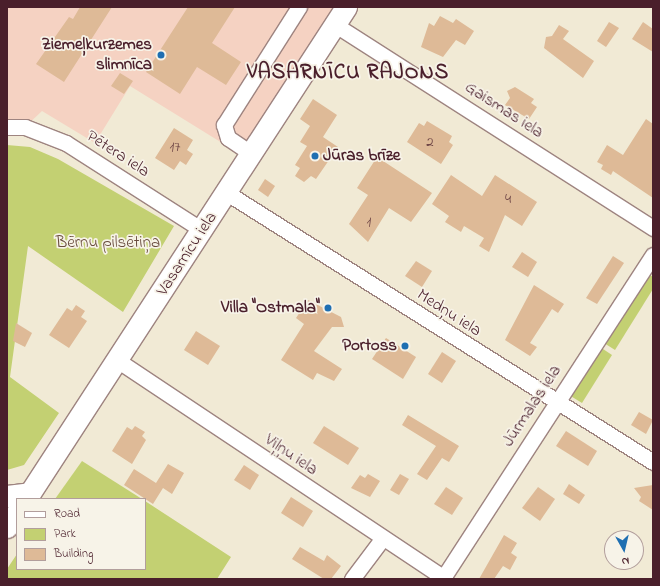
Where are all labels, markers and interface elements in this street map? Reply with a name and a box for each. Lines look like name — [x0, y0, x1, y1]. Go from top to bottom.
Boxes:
place label: Ziemeļkurzemes slimnīca — [41, 35, 152, 75]
marker: Ziemeļkurzemes slimnīca — [155, 49, 167, 61]
district label: VASARNĪCU RAJONS — [247, 60, 449, 86]
street label: Gaismas iela — [461, 77, 547, 143]
street label: Pētera iela — [83, 126, 153, 182]
house number: 2 — [426, 134, 434, 152]
house number: 17 — [170, 139, 180, 157]
place label: Jūras brīze — [323, 146, 400, 166]
marker: Jūras brīze — [310, 151, 320, 161]
house number: 4 — [505, 191, 511, 209]
street label: Vasarnīcu iela — [152, 208, 222, 300]
house number: 1 — [367, 214, 371, 232]
park label: Bērnu pilsētiņa — [56, 233, 160, 253]
street label: Medņu iela — [413, 285, 485, 341]
place label: Villa "Ostmala" — [221, 298, 320, 318]
marker: Villa "Ostmala" — [323, 303, 333, 313]
place label: Portoss — [342, 336, 397, 356]
marker: Portoss — [400, 341, 410, 351]
street label: Jūrmalas iela — [498, 361, 566, 451]
street label: Viļņu iela — [261, 430, 321, 480]
legend — [16, 498, 146, 570]
text: Road — [54, 505, 80, 523]
text: Park — [54, 525, 76, 543]
north arrow — [604, 530, 644, 570]
text: Building — [54, 545, 93, 563]
text: N — [621, 552, 630, 569]

